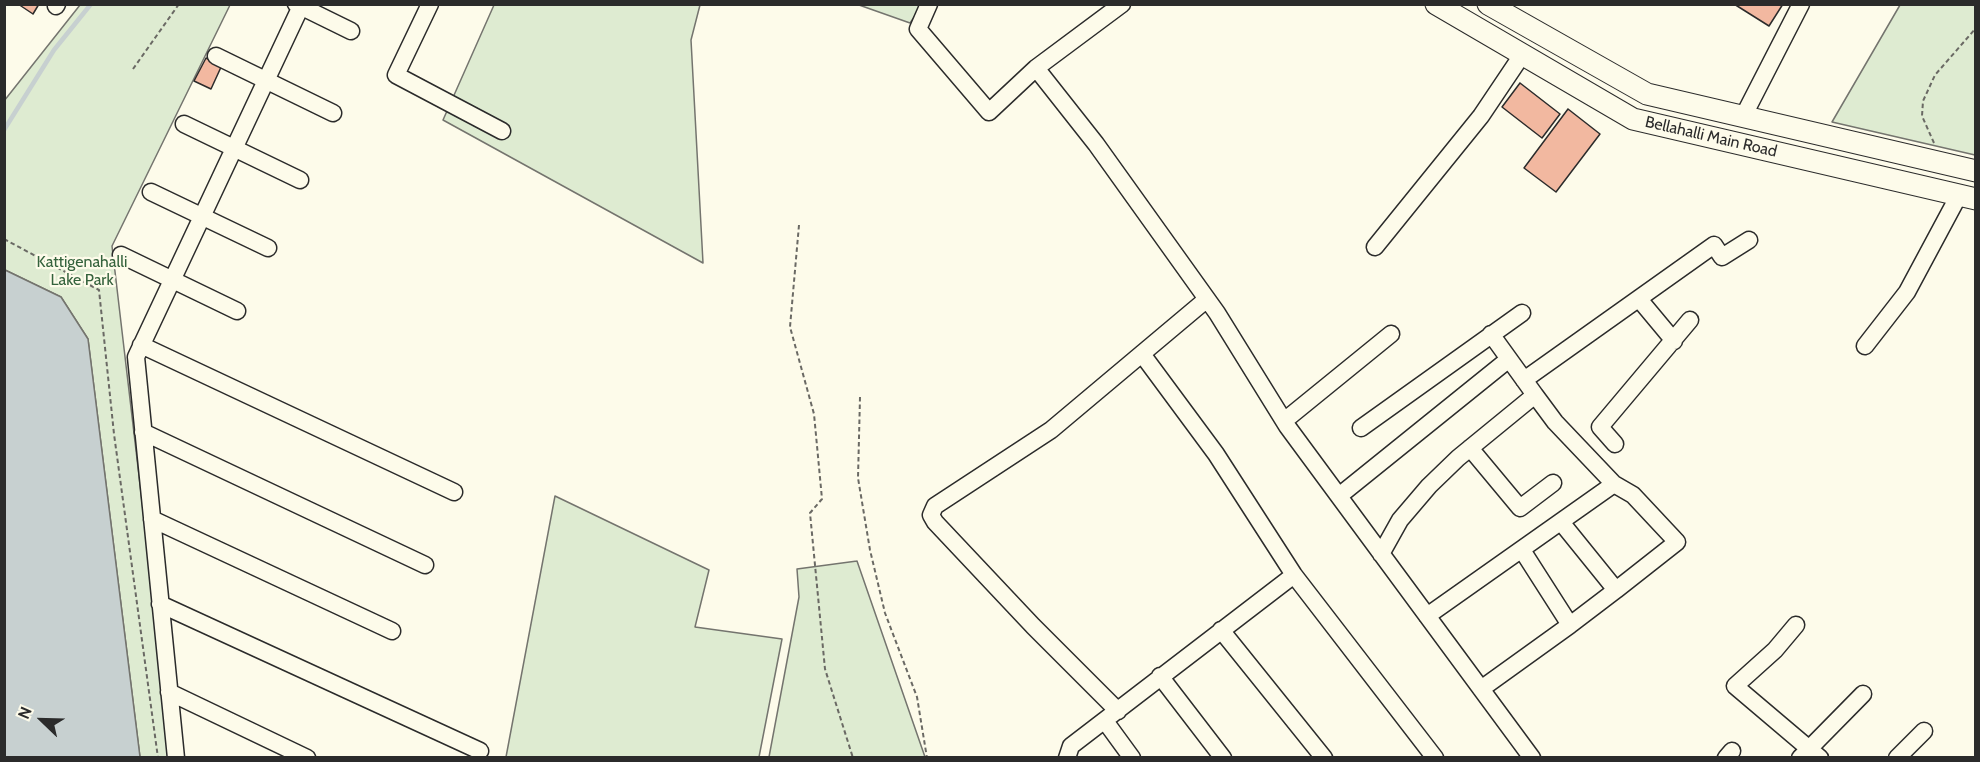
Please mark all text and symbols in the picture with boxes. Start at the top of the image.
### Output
street label: Bellahalli Main Road [1643,112,1779,162]
park label: Kattigenahalli Lake Park [37,252,127,290]
north arrow [12,690,72,750]
text: N [14,704,36,722]

